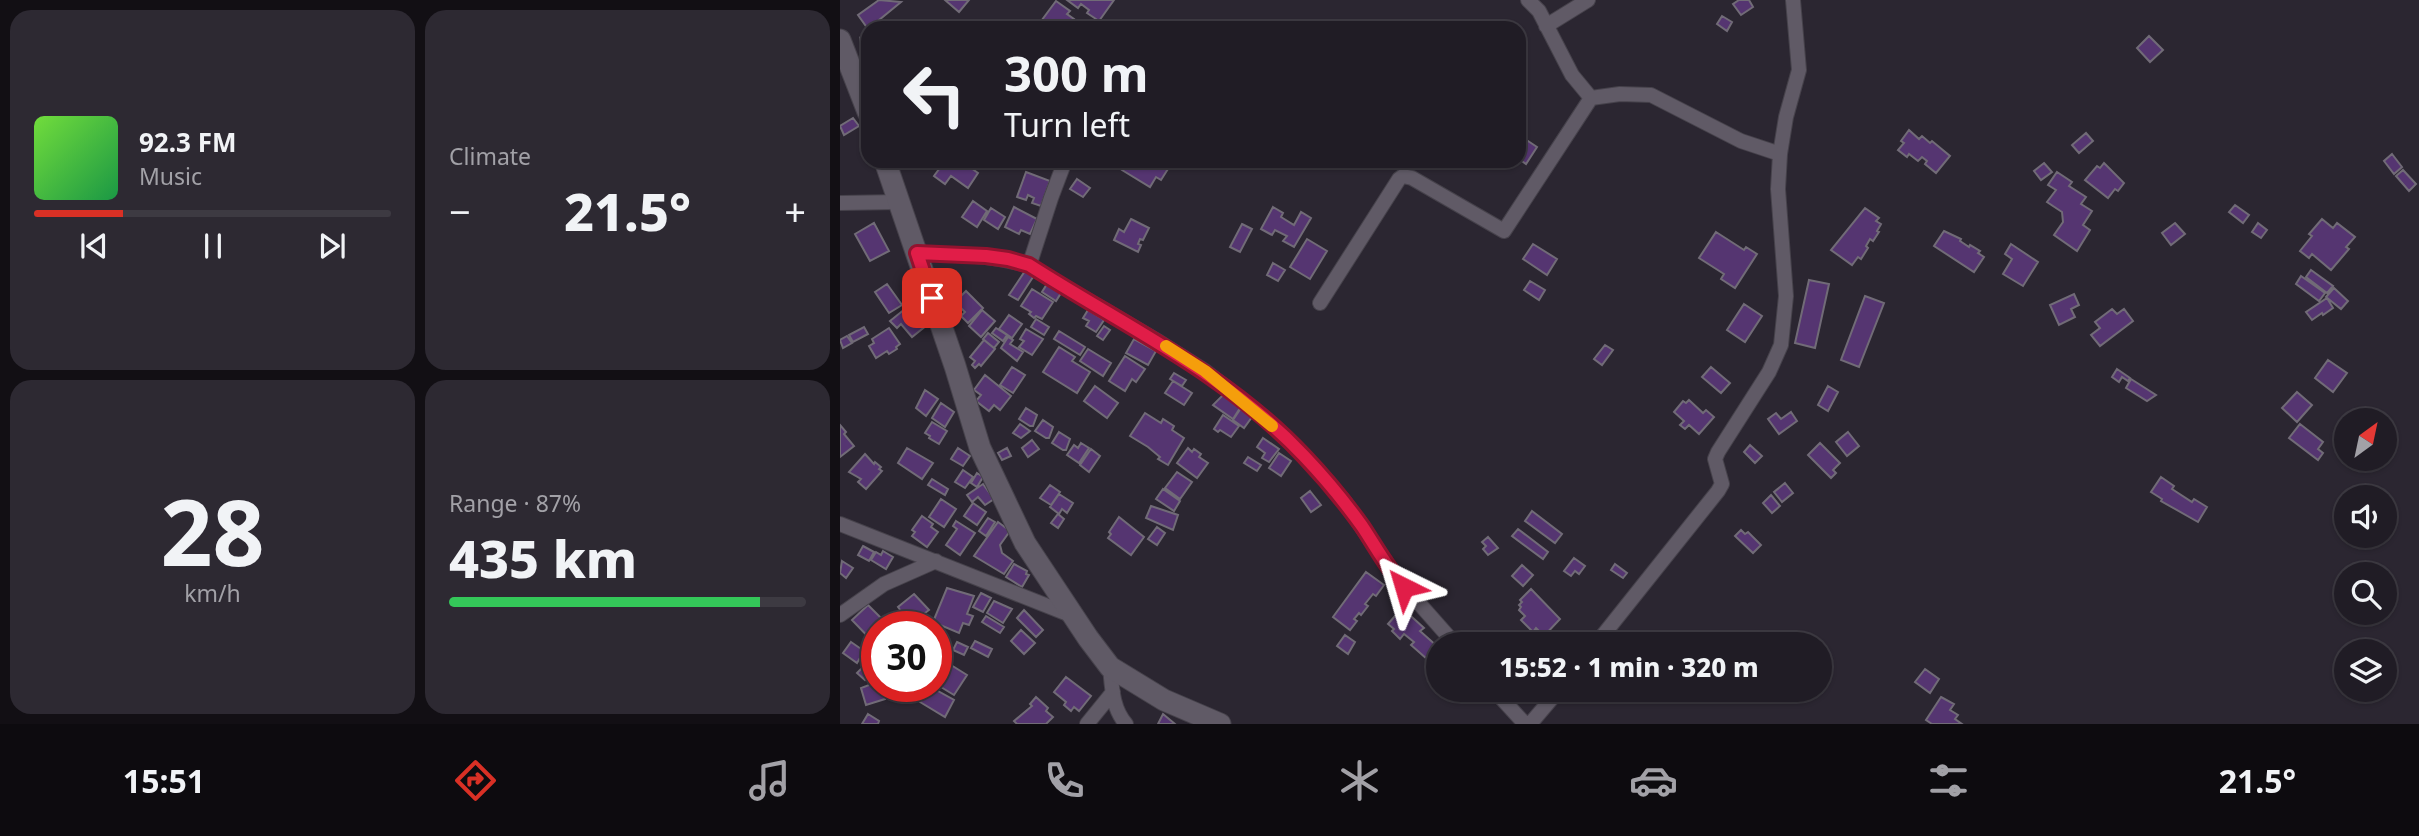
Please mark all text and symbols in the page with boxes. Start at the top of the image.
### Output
text: 300 m [1004,40,1149,106]
icon: left [889,49,980,140]
text: Turn left [1004,103,1130,146]
text: 92.3 FM [139,124,236,160]
text: Climate [449,140,531,172]
text: Music [139,160,202,192]
text: 21.5° [564,175,691,246]
text: − [449,185,471,237]
text: + [784,185,806,237]
icon: previous [75,227,113,265]
icon: pause [194,227,232,265]
icon: next [313,227,351,265]
pin [902,268,962,328]
icon: arrive [913,279,951,317]
north arrow [2334,408,2398,471]
map controls [2334,408,2397,702]
text: 28 [160,469,265,593]
button: sound [2334,485,2397,548]
text: Range · 87% [449,487,581,519]
text: 435 km [449,522,637,593]
position arrow [1367,550,1441,624]
button: search [2334,562,2397,625]
text: km/h [184,577,241,609]
speed limit sign: 30 [861,611,952,702]
button: layers [2334,639,2397,702]
text: 15:52 · 1 min · 320 m [1499,649,1759,685]
icon: directions [451,756,500,805]
icon: music [745,756,794,805]
icon: phone [1040,756,1089,805]
icon: climate [1335,756,1384,805]
icon: car [1629,756,1678,805]
icon: filters [1924,756,1973,805]
text: 15:51 [123,759,205,802]
text: 21.5° [2219,759,2296,802]

